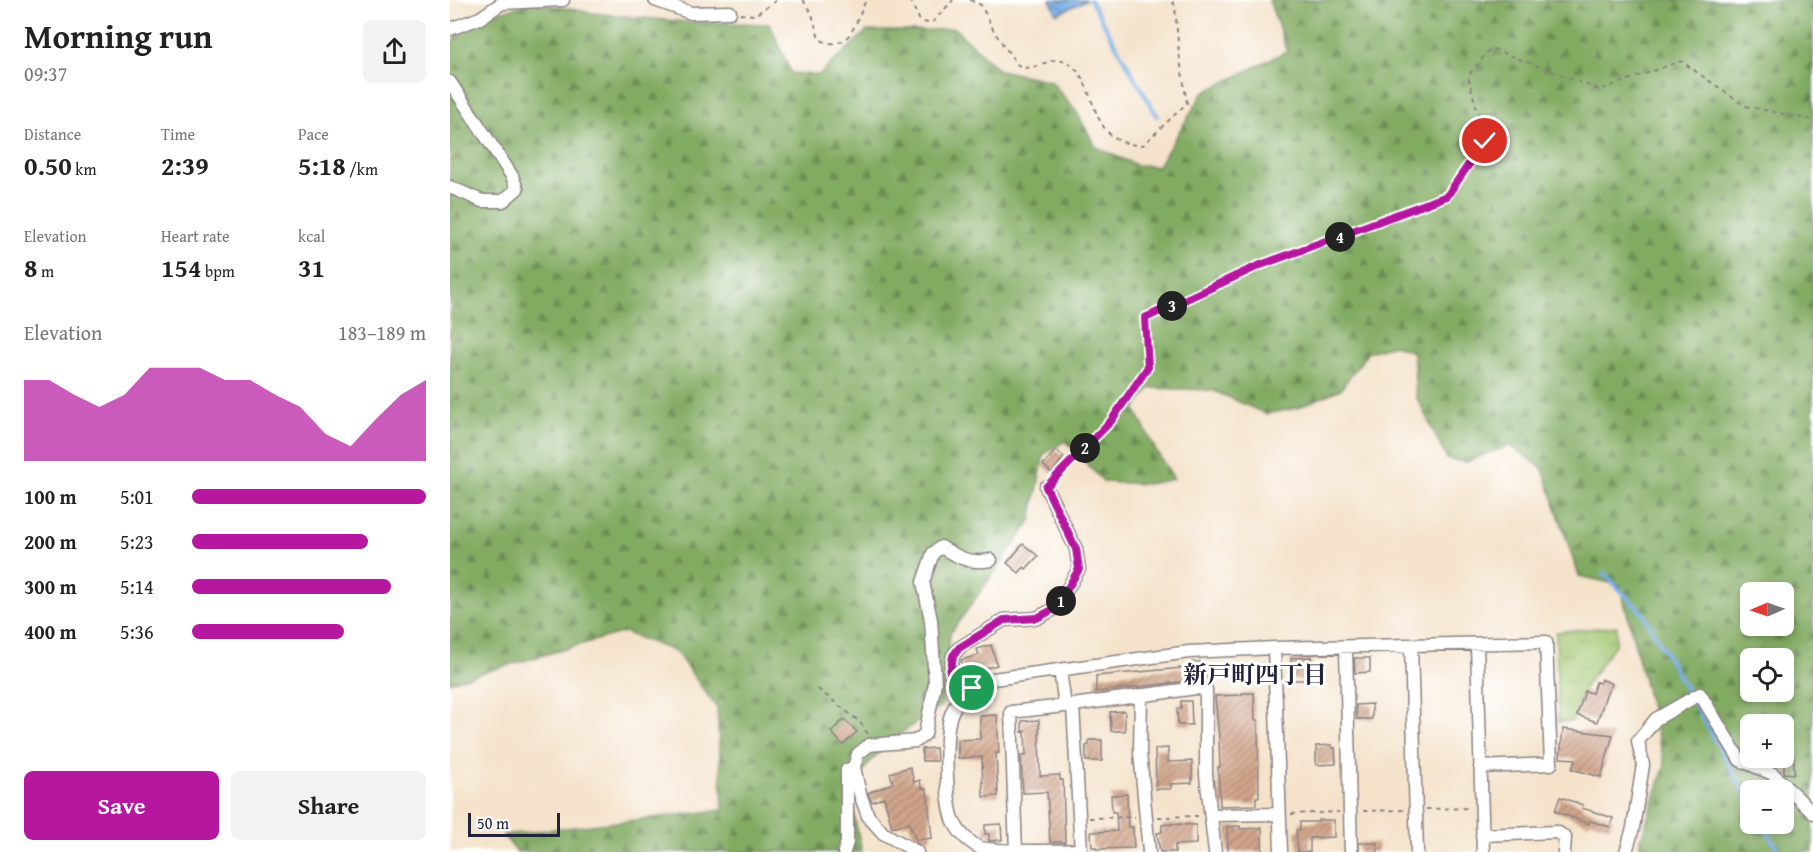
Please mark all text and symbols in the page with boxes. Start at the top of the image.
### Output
text: Morning run [24,12,213,60]
button: share [363,20,426,83]
text: 09:37 [24,59,67,88]
pin [1459,115,1510,166]
text: Distance [24,122,81,146]
text: Time [161,122,195,146]
text: Pace [298,122,329,146]
icon: check [1468,124,1501,157]
text: 0.50 [24,146,72,185]
text: 2:39 [161,146,209,185]
text: 5:18 [298,146,346,185]
text: km [72,157,96,181]
text: /km [346,157,378,181]
pin: 4 [1325,222,1355,252]
text: Elevation [24,224,87,248]
text: Heart rate [161,224,230,248]
text: kcal [298,224,325,248]
text: 4 [1336,225,1344,249]
text: 8 [24,248,37,287]
text: 154 [161,248,201,287]
text: 31 [298,248,325,287]
text: m [37,259,54,283]
text: bpm [201,259,235,283]
pin: 3 [1157,291,1187,321]
text: 3 [1168,294,1176,318]
text: Elevation [24,318,102,347]
text: 183–189 m [338,318,426,347]
pin: 2 [1070,433,1100,463]
text: 2 [1081,436,1089,460]
text: 100 m [24,482,77,511]
text: 5:01 [120,482,154,511]
text: 200 m [24,527,77,556]
text: 5:23 [120,527,154,556]
text: 300 m [24,572,77,601]
text: 5:14 [120,572,154,601]
north arrow [1740,582,1794,636]
map controls [1740,582,1794,834]
pin: 1 [1046,586,1076,616]
text: 1 [1057,589,1065,613]
text: 400 m [24,617,77,646]
text: 5:36 [120,617,154,646]
button: locate [1740,648,1794,702]
district label: 新戸町四丁目 [1183,657,1327,692]
pin [946,662,997,713]
icon: arrive [955,671,988,704]
button: + [1740,714,1794,768]
button: Save [24,771,219,840]
button: Share [231,771,426,840]
button: − [1740,780,1794,834]
scale bar [468,810,560,838]
text: 50 m [477,811,509,835]

